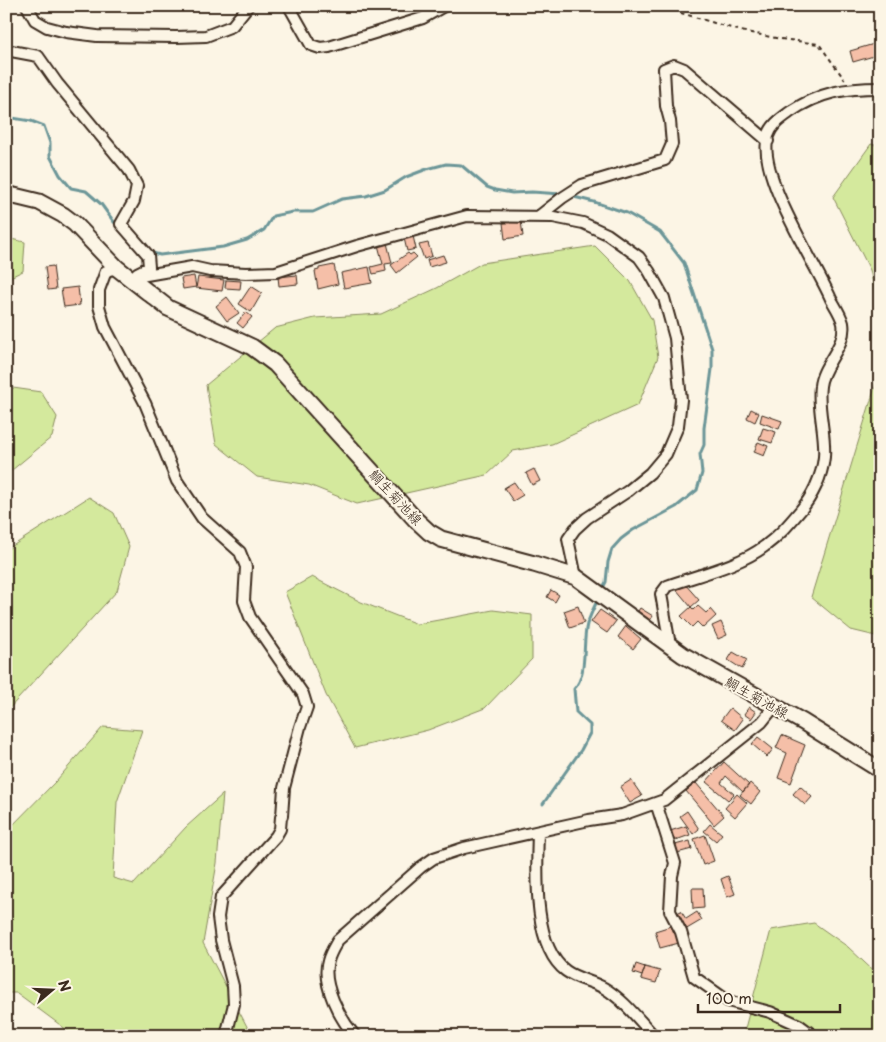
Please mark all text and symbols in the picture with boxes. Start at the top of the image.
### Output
street label: 鯛生菊池線 [364,464,428,530]
street label: 鯛生菊池線 [721,671,793,723]
north arrow [28,964,78,1014]
text: N [53,977,76,994]
scale bar [698,982,841,1014]
text: 100 m [706,986,752,1009]

